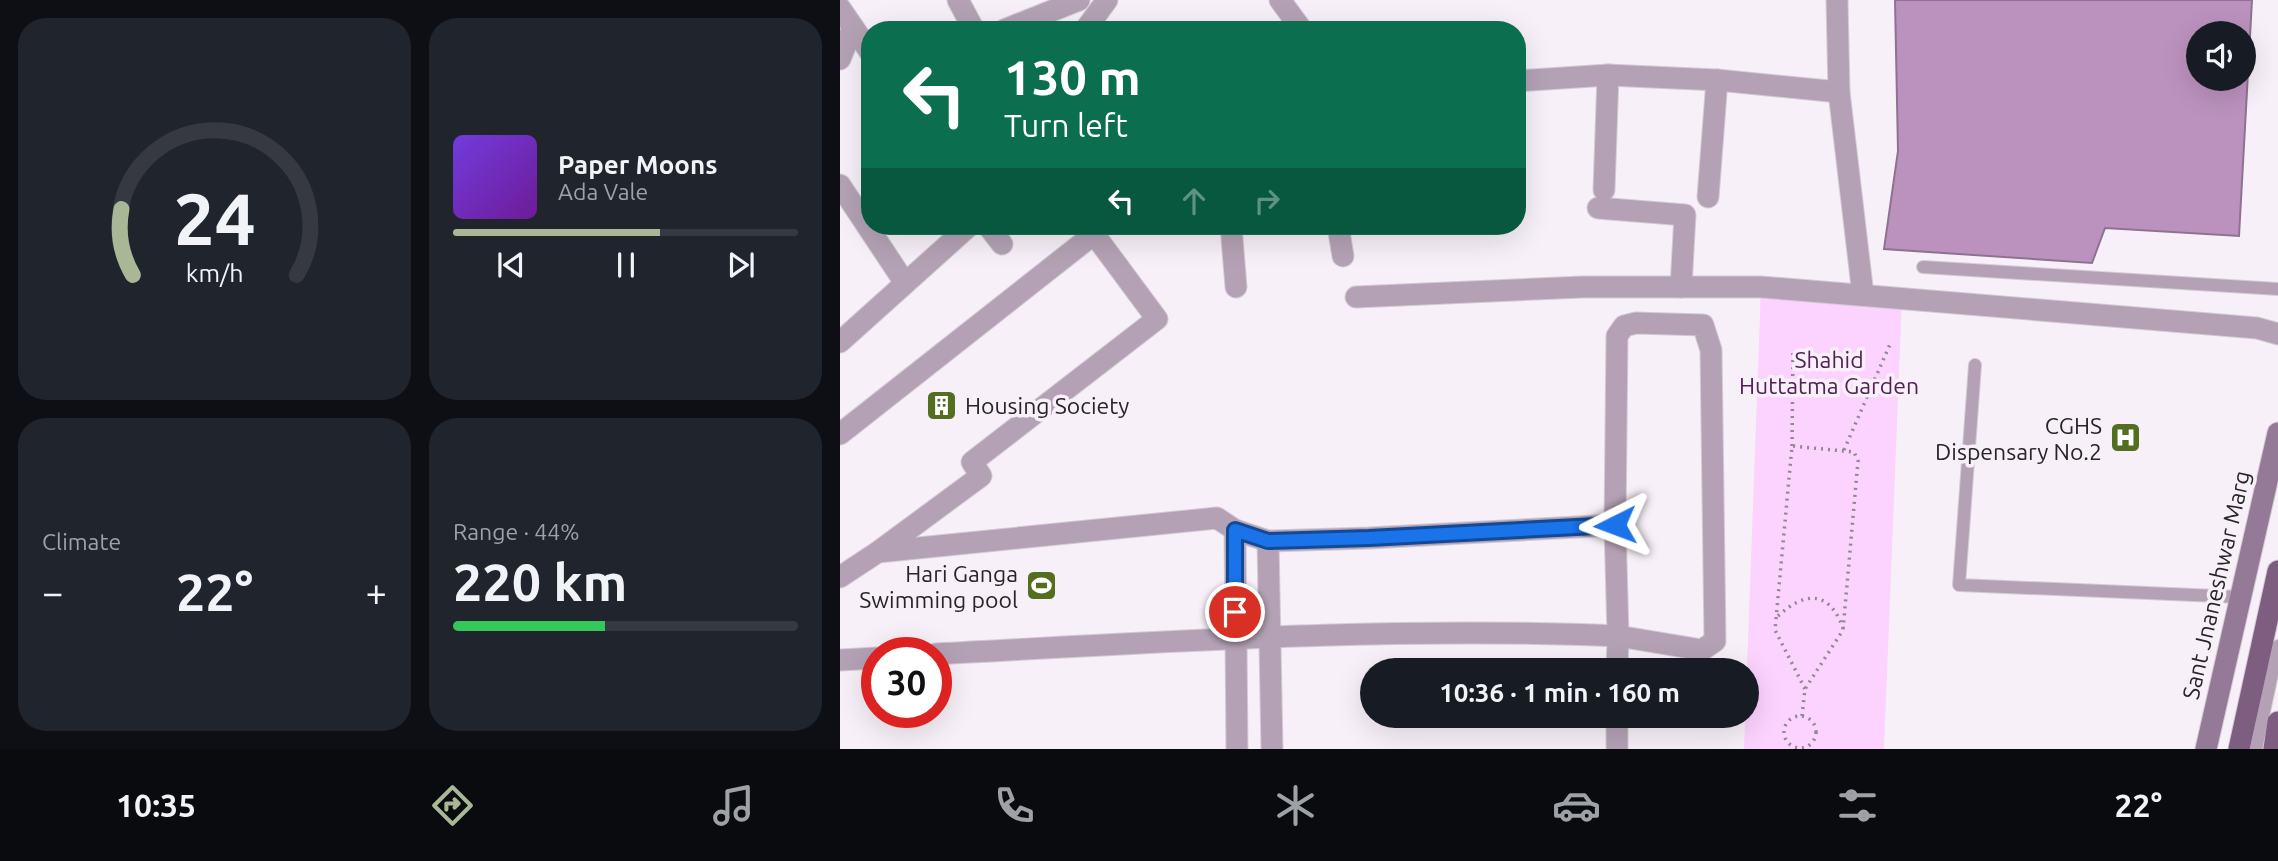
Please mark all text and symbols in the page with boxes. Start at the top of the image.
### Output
map controls [2186,21,2256,91]
button: sound [2186,21,2256,91]
icon: left [889,49,980,140]
text: 130 m [1004,49,1141,104]
text: Turn left [1004,107,1128,143]
text: Paper Moons [558,150,717,179]
text: 24 [173,178,256,260]
text: Ada Vale [558,179,648,204]
icon: left [1102,182,1140,220]
icon: ahead [1175,182,1213,220]
icon: right [1248,182,1286,220]
icon: previous [492,246,530,284]
icon: pause [607,246,645,284]
icon: next [722,246,760,284]
text: km/h [186,259,243,287]
park label: Shahid Huttatma Garden [1739,347,1919,398]
building icon: Housing Society [925,388,959,422]
place label: Housing Society [965,393,1129,418]
place label: CGHS Dispensary No.2 [1935,413,2102,464]
hospital icon: CGHS Dispensary No.2 [2108,421,2142,455]
street label: Sant Jnaneshwar Marg [2178,468,2254,702]
position arrow [1578,488,1652,562]
text: Range · 44% [453,519,580,544]
text: Climate [42,529,121,554]
text: 220 km [453,553,627,611]
place label: Hari Ganga Swimming pool [859,561,1018,612]
text: 22° [176,563,253,621]
sports icon: Hari Ganga Swimming pool [1024,569,1058,603]
text: − [42,571,63,613]
text: + [366,571,387,613]
pin [1205,582,1265,642]
icon: arrive [1216,593,1254,631]
speed limit sign: 30 [861,637,952,728]
text: 10:36 · 1 min · 160 m [1439,678,1680,707]
icon: directions [428,781,477,830]
icon: music [709,781,758,830]
icon: phone [990,781,1039,830]
icon: climate [1271,781,1320,830]
icon: car [1552,781,1601,830]
icon: filters [1833,781,1882,830]
text: 10:35 [116,787,196,823]
text: 22° [2115,787,2162,823]

